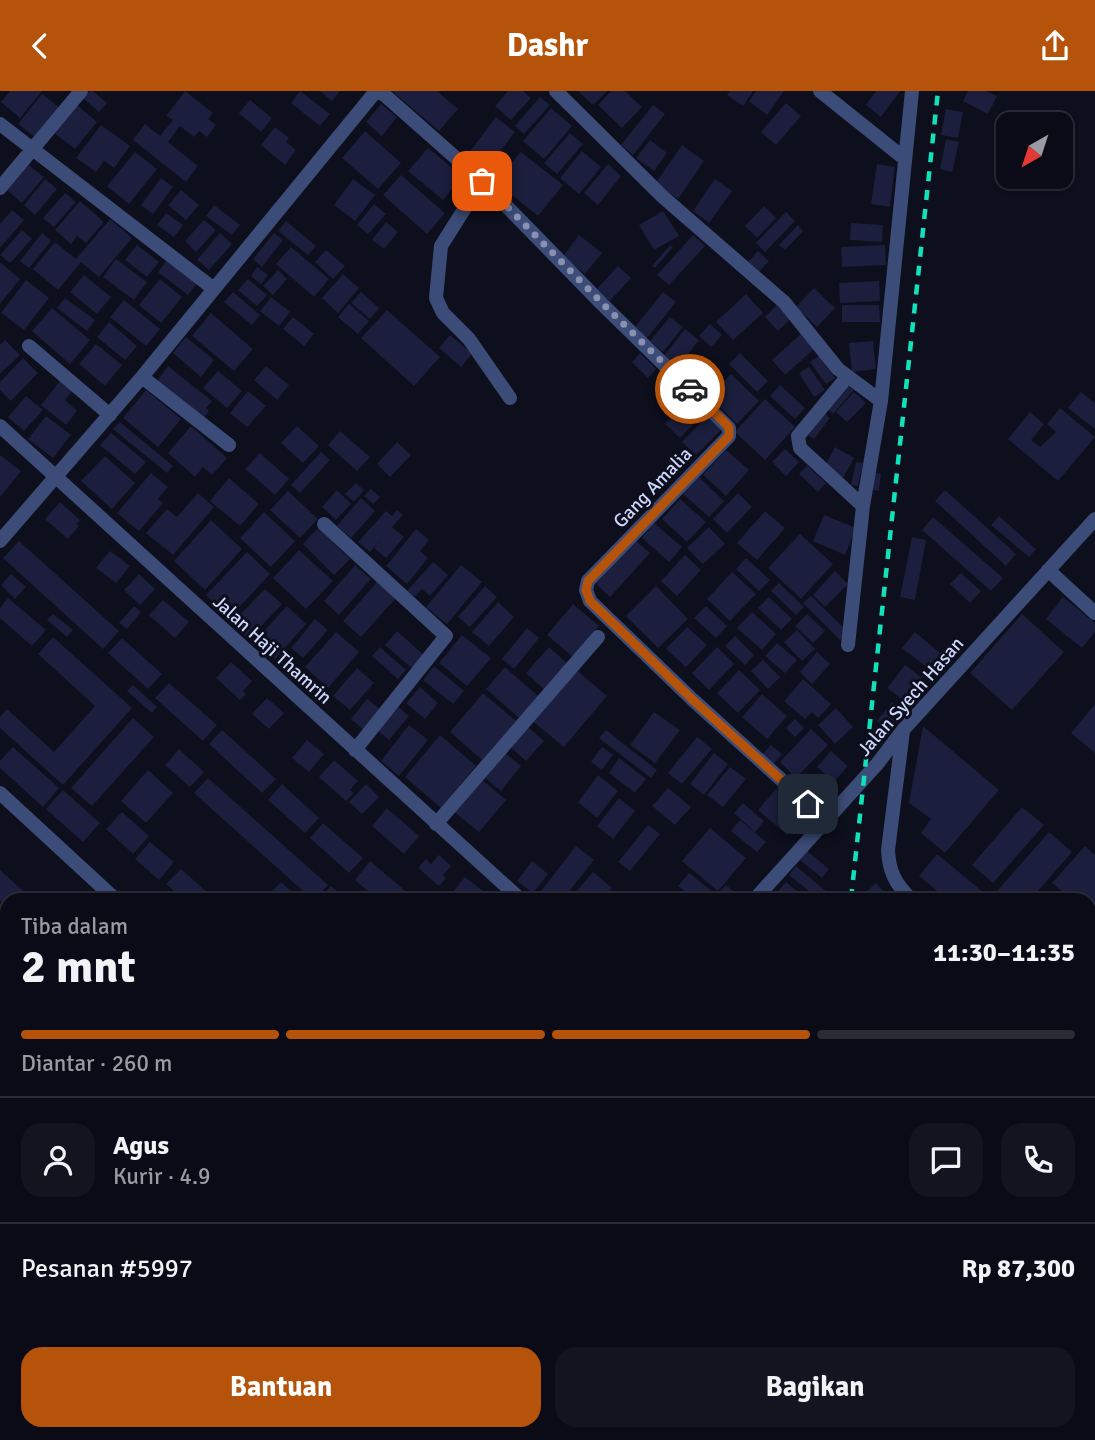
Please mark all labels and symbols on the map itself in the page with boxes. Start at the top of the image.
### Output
north arrow [996,112,1073,189]
pin [452,151,512,211]
courier [655,354,725,424]
street label: Gang Amalia [608,442,697,533]
street label: Jalan Haji Thamrin [208,590,337,709]
street label: Jalan Syech Hasan [852,632,969,761]
pin [778,774,838,834]

